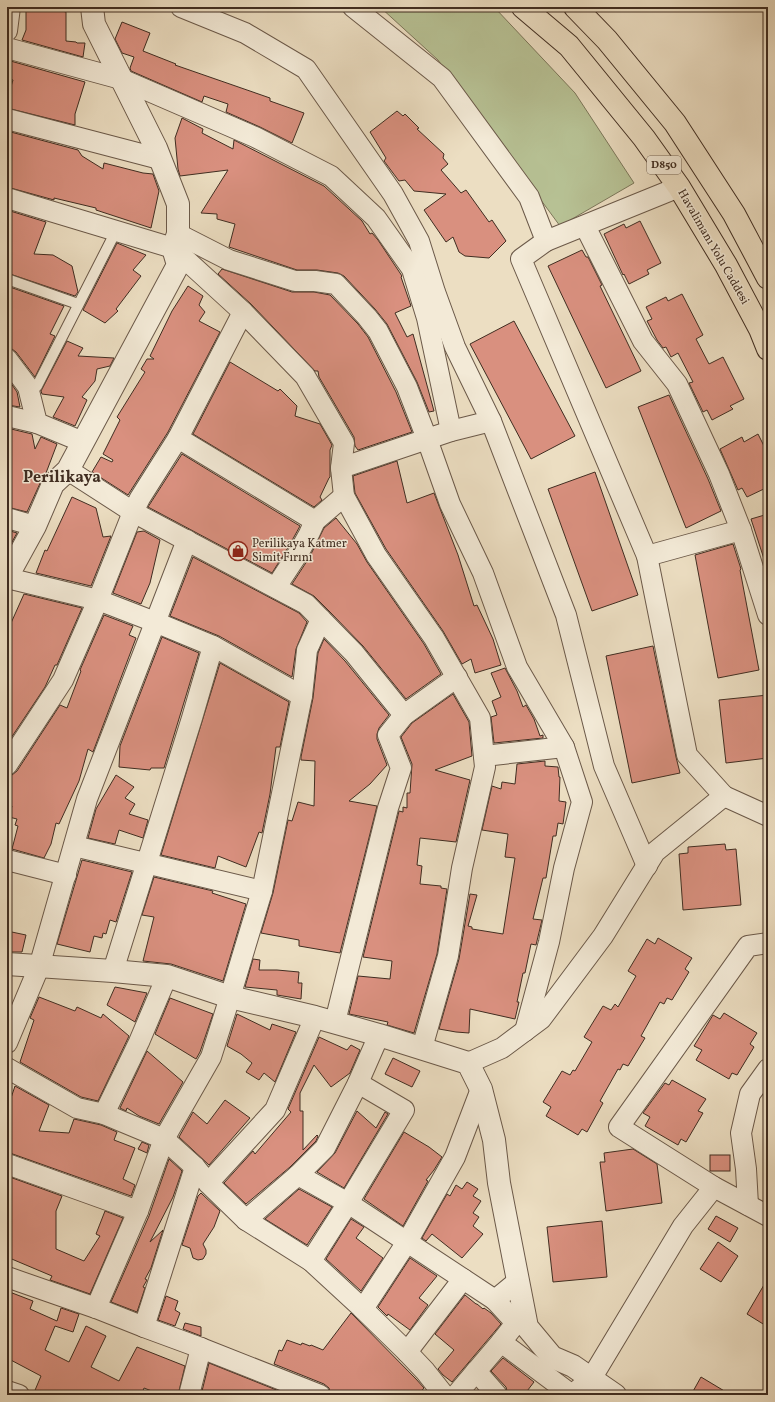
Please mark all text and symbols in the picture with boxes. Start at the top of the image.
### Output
road number: D850 [647,156,681,174]
street label: Havalimanı Yolu Caddesi [673,186,753,308]
district label: Perilikaya [23,467,101,489]
place label: Perilikaya Katmer Simit Fırını [252,536,347,566]
shop icon: Perilikaya Katmer Simit Fırını [227,540,249,562]

